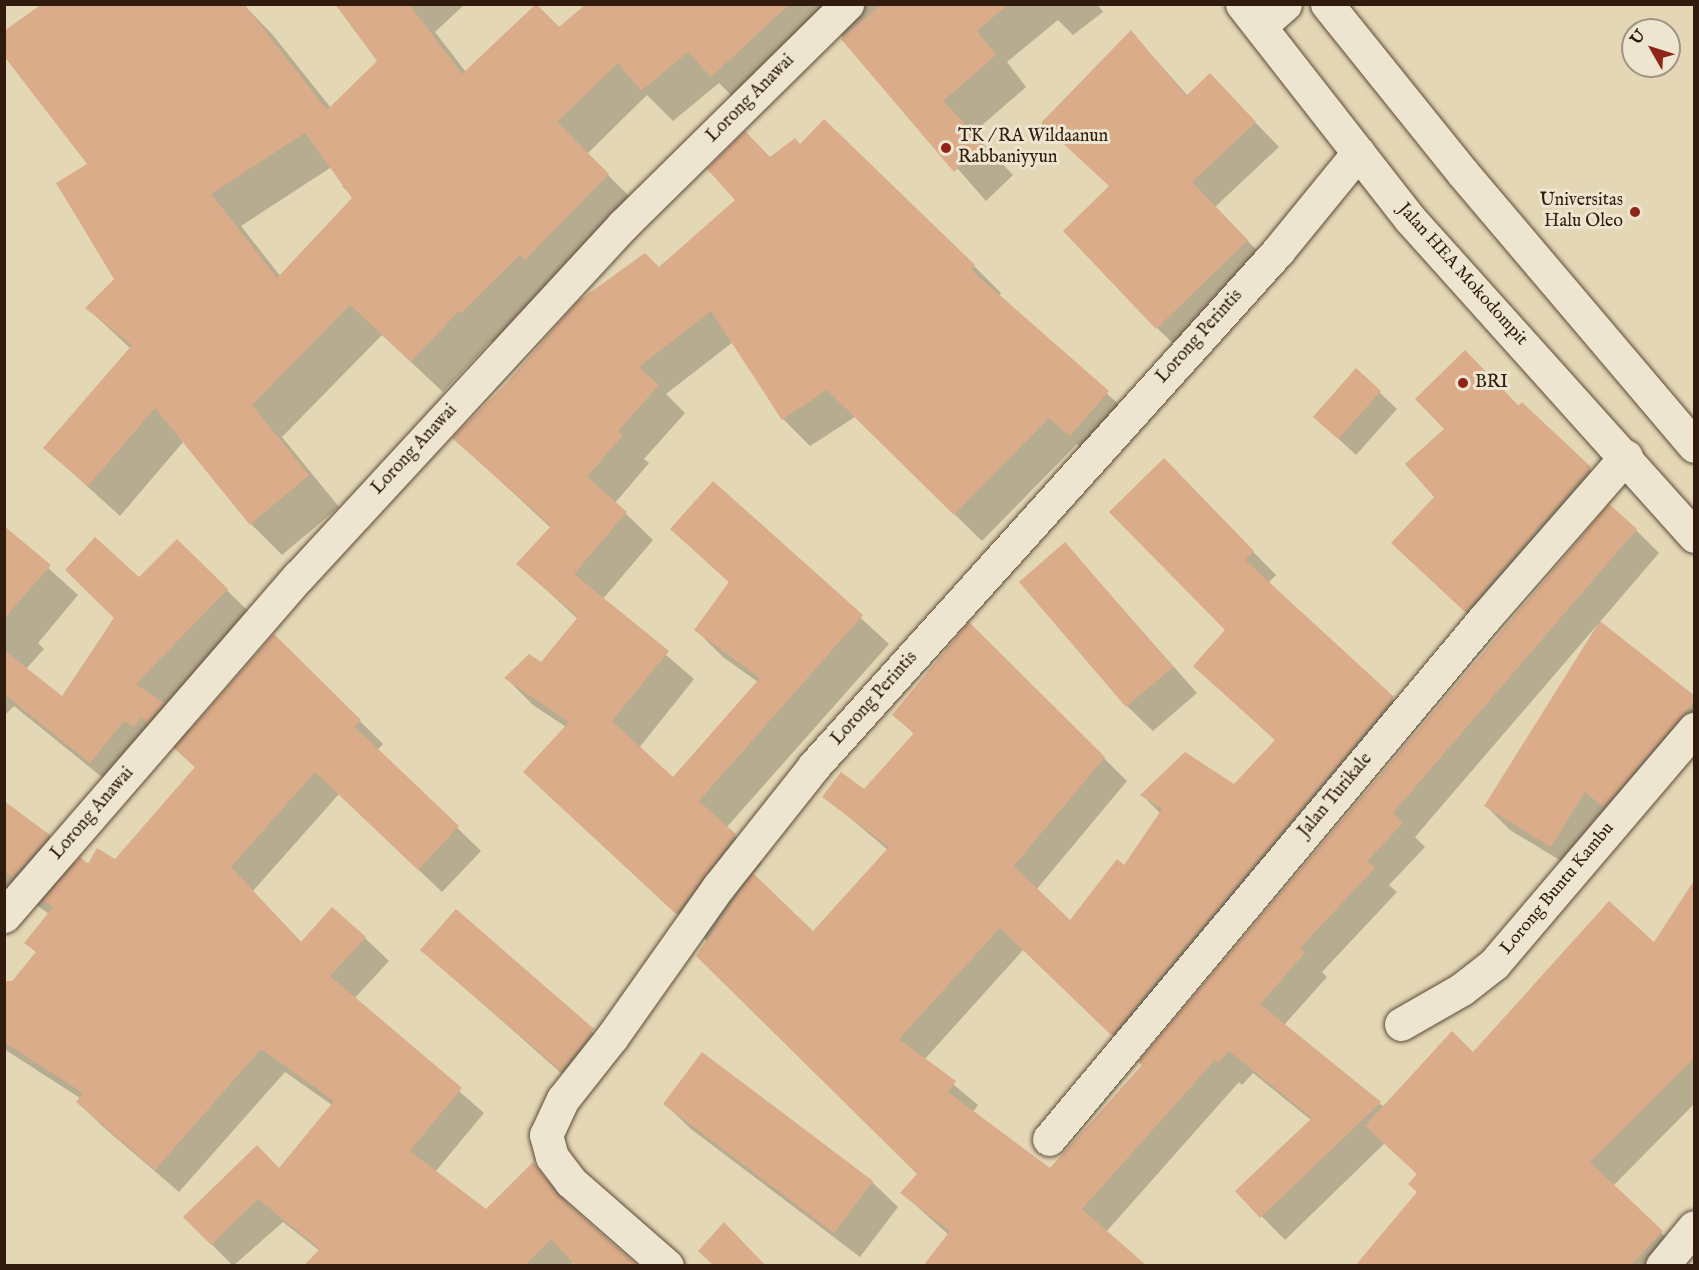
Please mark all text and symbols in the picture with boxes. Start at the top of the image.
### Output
north arrow [1621,18,1681,78]
text: U [1627,26,1651,49]
street label: Lorong Anawai [702,50,800,148]
place label: TK / RA Wildaanun Rabbaniyyun [958,127,1108,170]
marker: TK / RA Wildaanun Rabbaniyyun [939,141,953,155]
place label: Universitas Halu Oleo [1540,191,1623,234]
street label: Jalan HEA Mokodompit [1392,199,1532,351]
marker: Universitas Halu Oleo [1628,205,1642,219]
street label: Lorong Perintis [1152,286,1248,388]
place label: BRI [1475,372,1508,394]
marker: BRI [1456,376,1470,390]
street label: Lorong Anawai [368,400,462,500]
street label: Lorong Perintis [827,648,923,750]
street label: Jalan Turikale [1294,749,1378,843]
street label: Lorong Anawai [47,763,139,865]
street label: Lorong Buntu Kambu [1496,819,1620,959]

